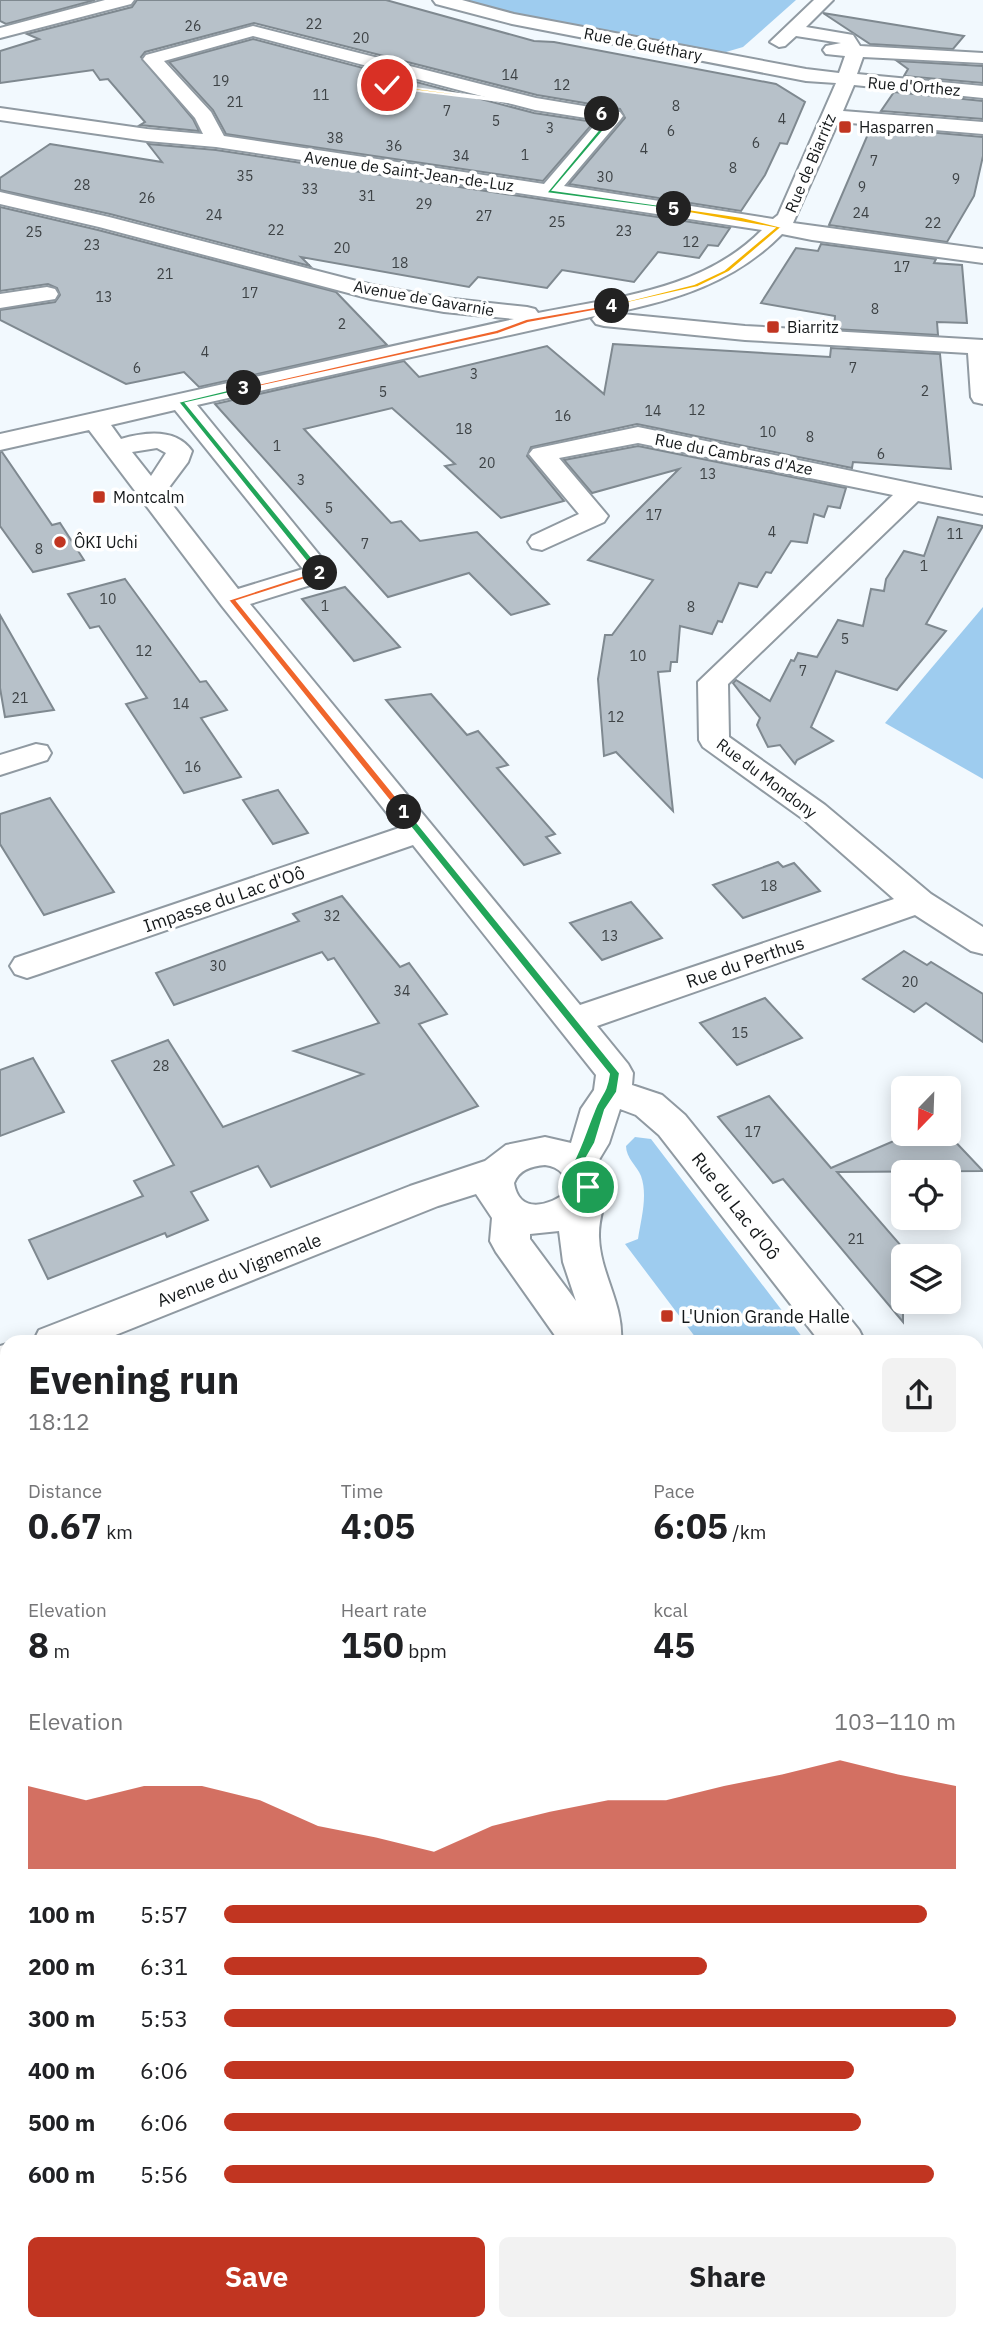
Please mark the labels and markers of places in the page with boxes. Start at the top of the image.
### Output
pin [357,55,417,115]
pin: 6 [584,96,620,132]
place label: Hasparren [859,117,934,137]
marker: Hasparren [837,119,853,135]
pin: 5 [656,192,692,227]
pin: 4 [594,288,630,324]
place label: Biarritz [787,317,839,337]
marker: Biarritz [765,319,781,335]
pin: 3 [226,370,262,406]
place label: Montcalm [113,487,185,507]
marker: Montcalm [91,489,107,505]
place label: ÔKI Uchi [74,532,138,552]
marker: ÔKI Uchi [52,534,68,550]
pin: 2 [302,556,338,590]
pin: 1 [386,794,422,830]
pin [558,1157,618,1217]
place label: L'Union Grande Halle [681,1305,850,1328]
marker: L'Union Grande Halle [659,1308,675,1324]

